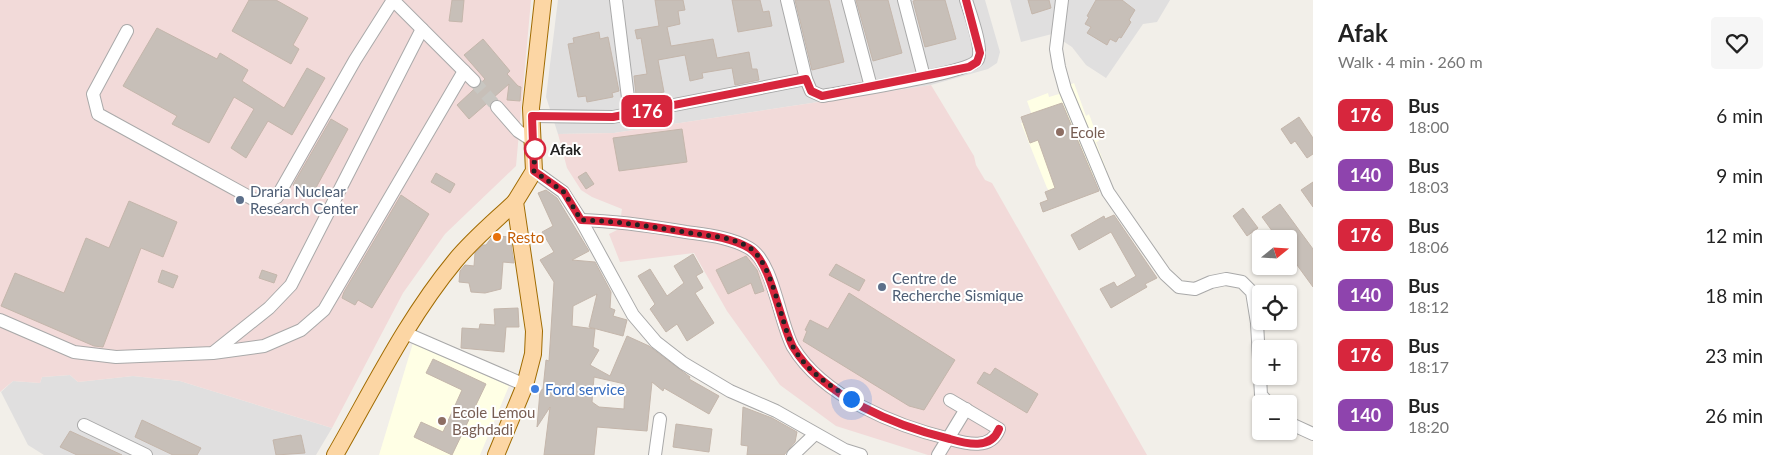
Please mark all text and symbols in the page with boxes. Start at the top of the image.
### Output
button: heart [1711,17,1763,69]
text: Afak [1338,18,1388,47]
text: Walk · 4 min · 260 m [1338,52,1483,71]
text: Bus [1408,94,1439,117]
line badge: 176 [618,95,676,127]
text: 176 [631,100,663,122]
text: 176 [1350,104,1381,126]
text: 6 min [1716,104,1763,127]
text: 18:00 [1408,117,1449,136]
place label: Ecole [1070,123,1105,141]
marker: Ecole [1054,126,1066,138]
marker: Afak [524,138,546,160]
place label: Afak [549,140,582,158]
text: Bus [1408,154,1439,177]
text: 140 [1350,164,1381,186]
text: 9 min [1716,164,1763,187]
text: 18:03 [1408,177,1449,196]
place label: Draria Nuclear Research Center [250,182,359,217]
marker: Draria Nuclear Research Center [234,194,246,206]
text: Bus [1408,214,1439,237]
text: 176 [1350,224,1381,246]
text: 12 min [1705,224,1763,247]
place label: Resto [507,228,544,246]
north arrow [1252,230,1298,275]
map controls [1252,230,1297,440]
marker: Resto [491,231,503,243]
text: 18:06 [1408,237,1449,256]
place label: Centre de Recherche Sismique [892,269,1024,304]
text: Bus [1408,274,1439,297]
marker: Centre de Recherche Sismique [876,281,888,293]
text: 140 [1350,284,1381,306]
text: 18 min [1705,284,1763,307]
button: locate [1252,285,1297,330]
text: 18:12 [1408,297,1449,316]
text: Bus [1408,334,1439,357]
button: + [1252,340,1297,385]
text: 176 [1350,344,1381,366]
text: 23 min [1705,344,1763,367]
text: 18:17 [1408,357,1449,376]
place label: Ford service [545,380,625,398]
marker: Ford service [529,383,541,395]
your location [839,387,864,412]
text: Bus [1408,394,1439,417]
button: − [1252,395,1297,440]
place label: Ecole Lemou Baghdadi [452,403,535,438]
text: 140 [1350,404,1381,426]
text: 26 min [1705,404,1763,427]
marker: Ecole Lemou Baghdadi [436,415,448,427]
text: 18:20 [1408,417,1449,436]

